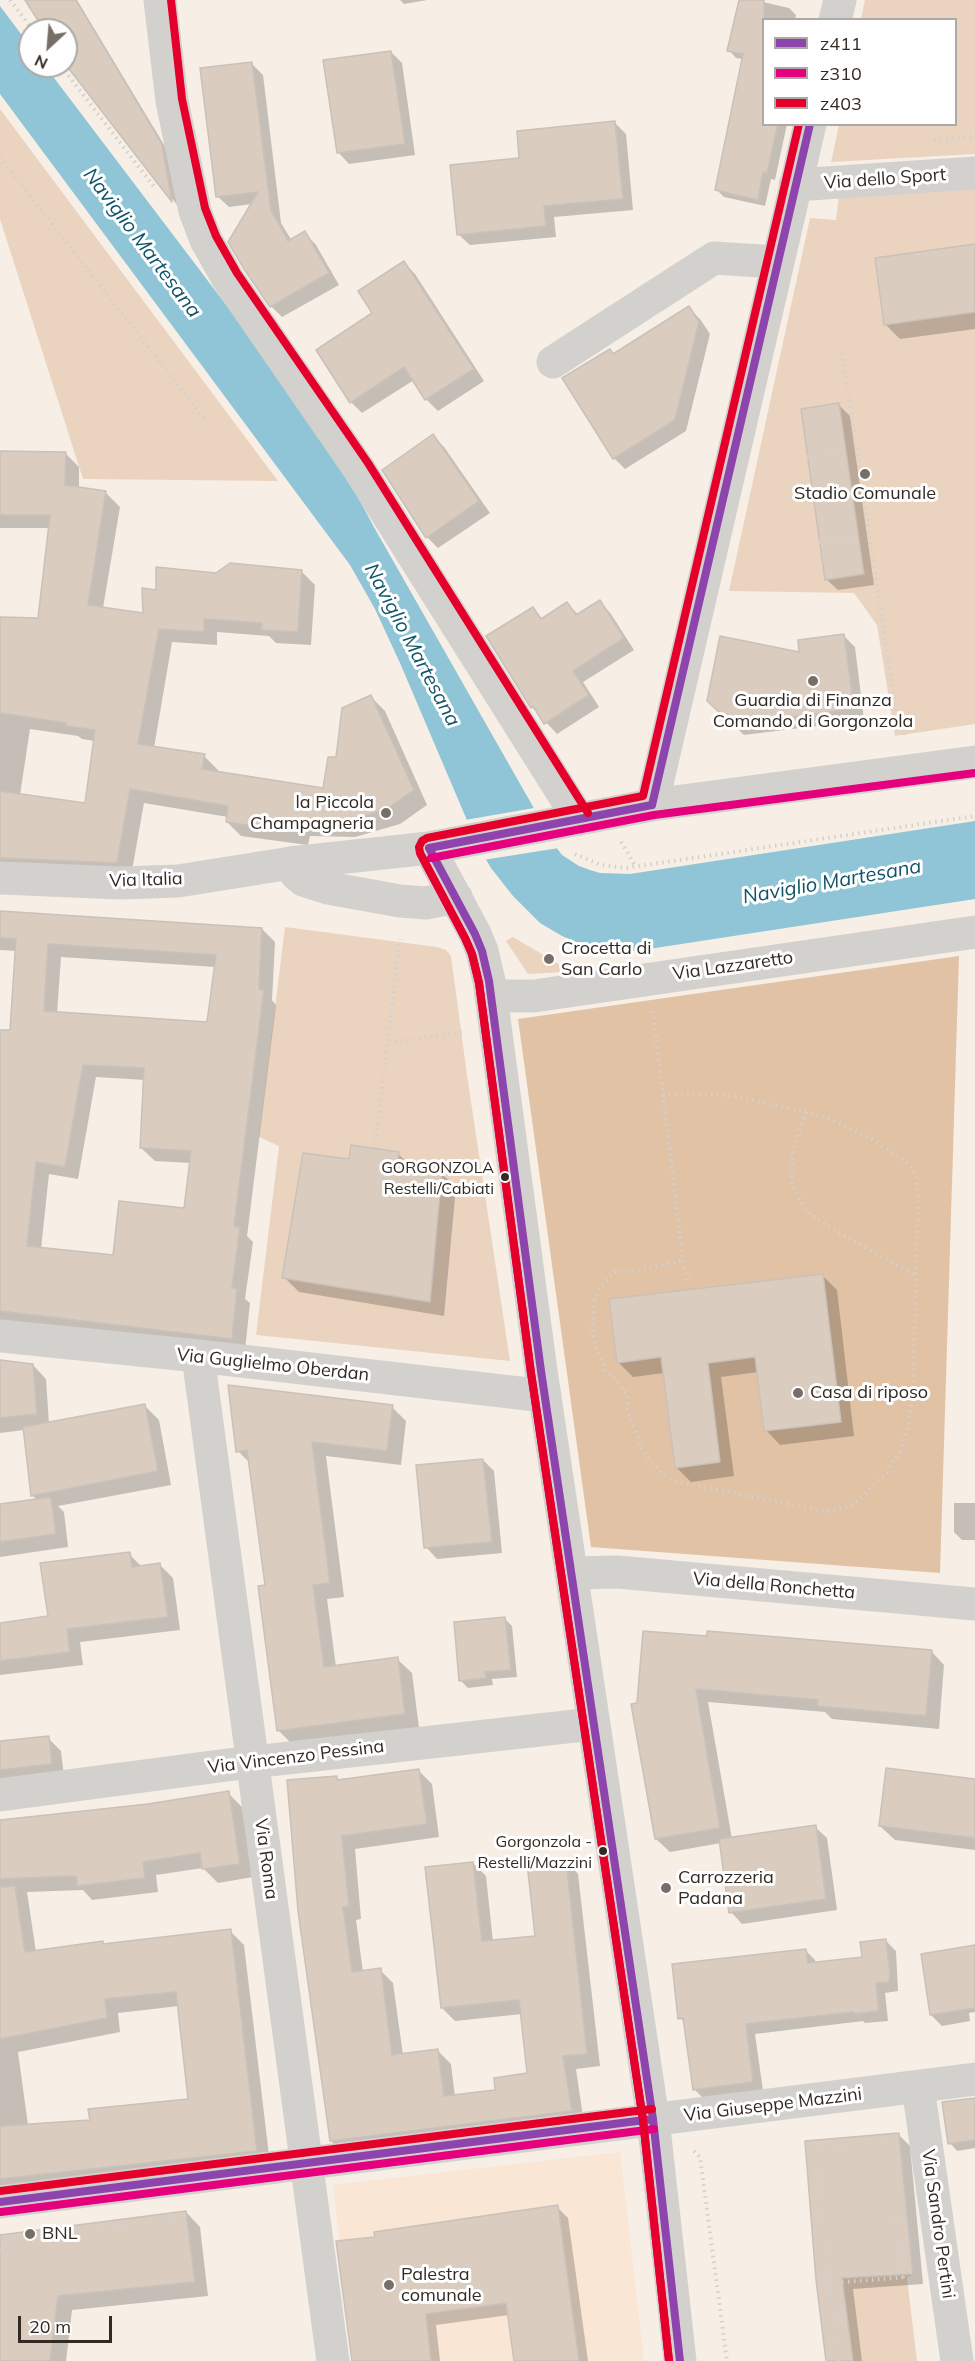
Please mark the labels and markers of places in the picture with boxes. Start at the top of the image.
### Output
marker: Stadio Comunale [858,467,872,481]
place label: Stadio Comunale [794,483,936,505]
marker: Guardia di Finanza Comando di Gorgonzola [806,674,820,688]
place label: Guardia di Finanza Comando di Gorgonzola [713,690,913,732]
place label: la Piccola Champagneria [250,792,374,834]
marker: la Piccola Champagneria [379,806,393,820]
place label: Crocetta di San Carlo [561,938,651,980]
marker: Crocetta di San Carlo [542,952,556,966]
place label: GORGONZOLA Restelli/Cabiati [381,1158,494,1196]
marker: GORGONZOLA Restelli/Cabiati [499,1171,511,1183]
place label: Casa di riposo [810,1382,928,1404]
marker: Casa di riposo [791,1386,805,1400]
place label: Gorgonzola - Restelli/Mazzini [477,1832,592,1870]
marker: Gorgonzola - Restelli/Mazzini [597,1845,609,1857]
place label: Carrozzeria Padana [678,1867,774,1910]
marker: Carrozzeria Padana [659,1881,673,1895]
place label: BNL [42,2223,77,2245]
marker: BNL [23,2227,37,2241]
place label: Palestra comunale [401,2264,482,2306]
marker: Palestra comunale [382,2278,396,2292]

